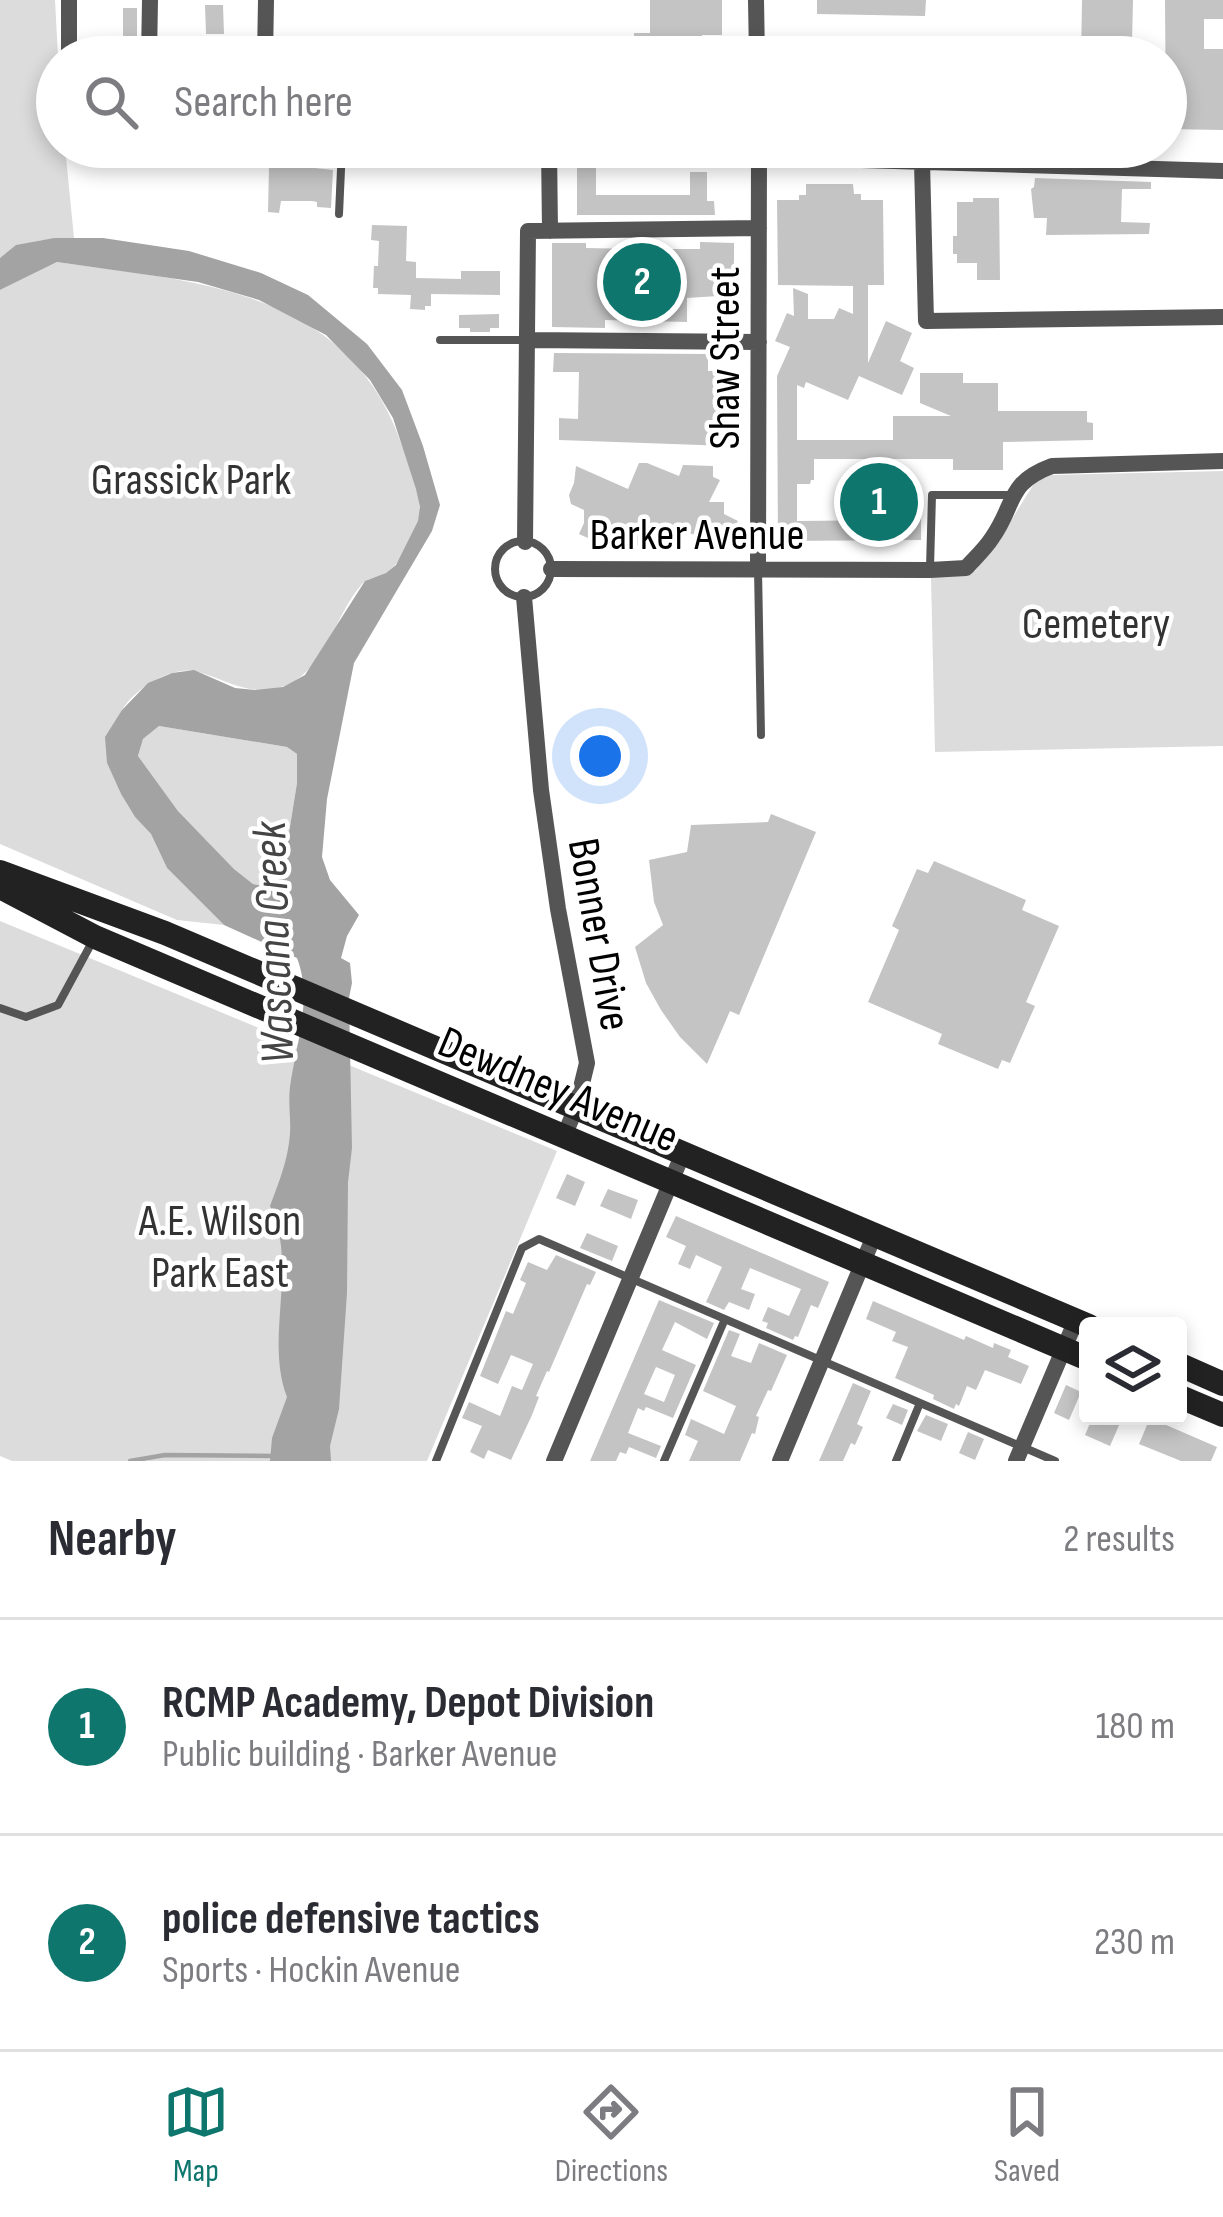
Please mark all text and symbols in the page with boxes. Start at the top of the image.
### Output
search box [36,36,1187,168]
icon: search [78,69,144,135]
text: Search here [174,75,353,130]
pin: 2 [603,237,681,327]
street label: Shaw Street [698,267,753,449]
park label: Grassick Park [91,453,291,508]
pin: 1 [840,457,918,547]
street label: Barker Avenue [589,508,805,563]
park label: Cemetery [1022,597,1170,652]
your location [570,726,630,786]
water label: Wascana Creek [242,819,307,1065]
street label: Bonner Drive [555,834,642,1035]
street label: Dewdney Avenue [430,1015,686,1166]
park label: A.E. Wilson Park East [138,1194,301,1301]
map controls [1079,1317,1187,1425]
button: layers [1079,1317,1187,1425]
text: Nearby [48,1509,177,1570]
text: 2 results [1063,1516,1175,1563]
text: RCMP Academy, Depot Division [162,1676,654,1731]
text: 1 [79,1703,95,1750]
text: 180 m [1096,1703,1175,1750]
text: Public building · Barker Avenue [162,1731,557,1778]
text: police defensive tactics [162,1892,540,1947]
text: 2 [78,1919,96,1966]
text: 230 m [1094,1919,1175,1966]
text: Sports · Hockin Avenue [162,1947,460,1994]
tab: Map [163,2079,229,2191]
tab: Directions [555,2079,668,2191]
tab: Saved [994,2079,1060,2191]

